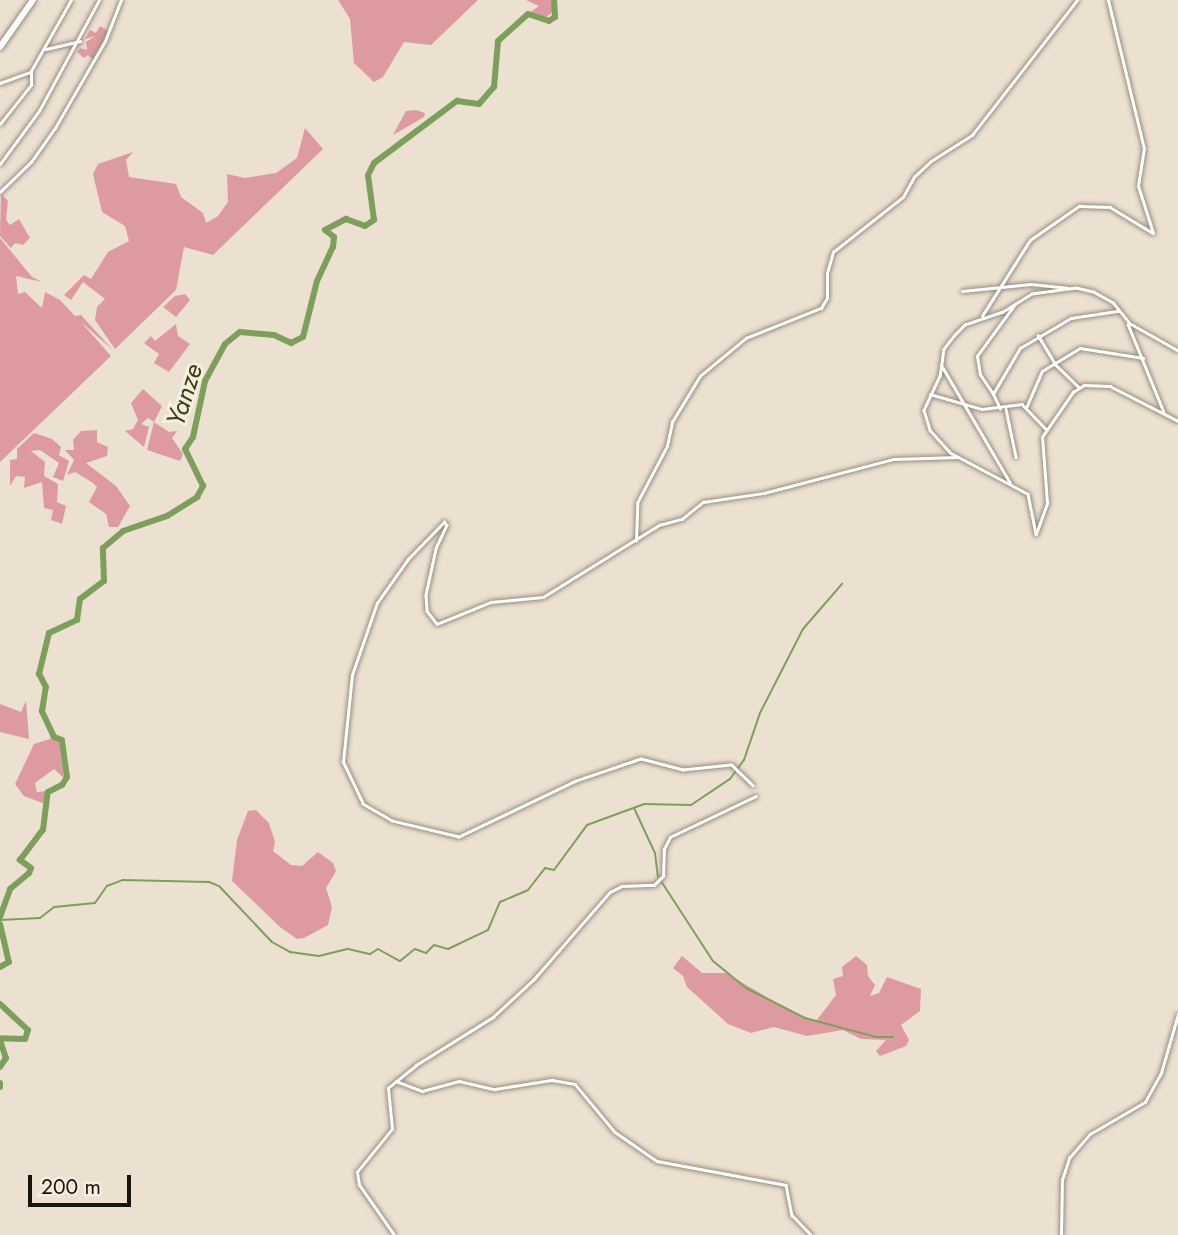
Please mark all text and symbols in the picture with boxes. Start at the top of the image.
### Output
water label: Yanze [160,360,210,430]
scale bar [32,1162,135,1206]
text: 200 m [41,1172,101,1202]

